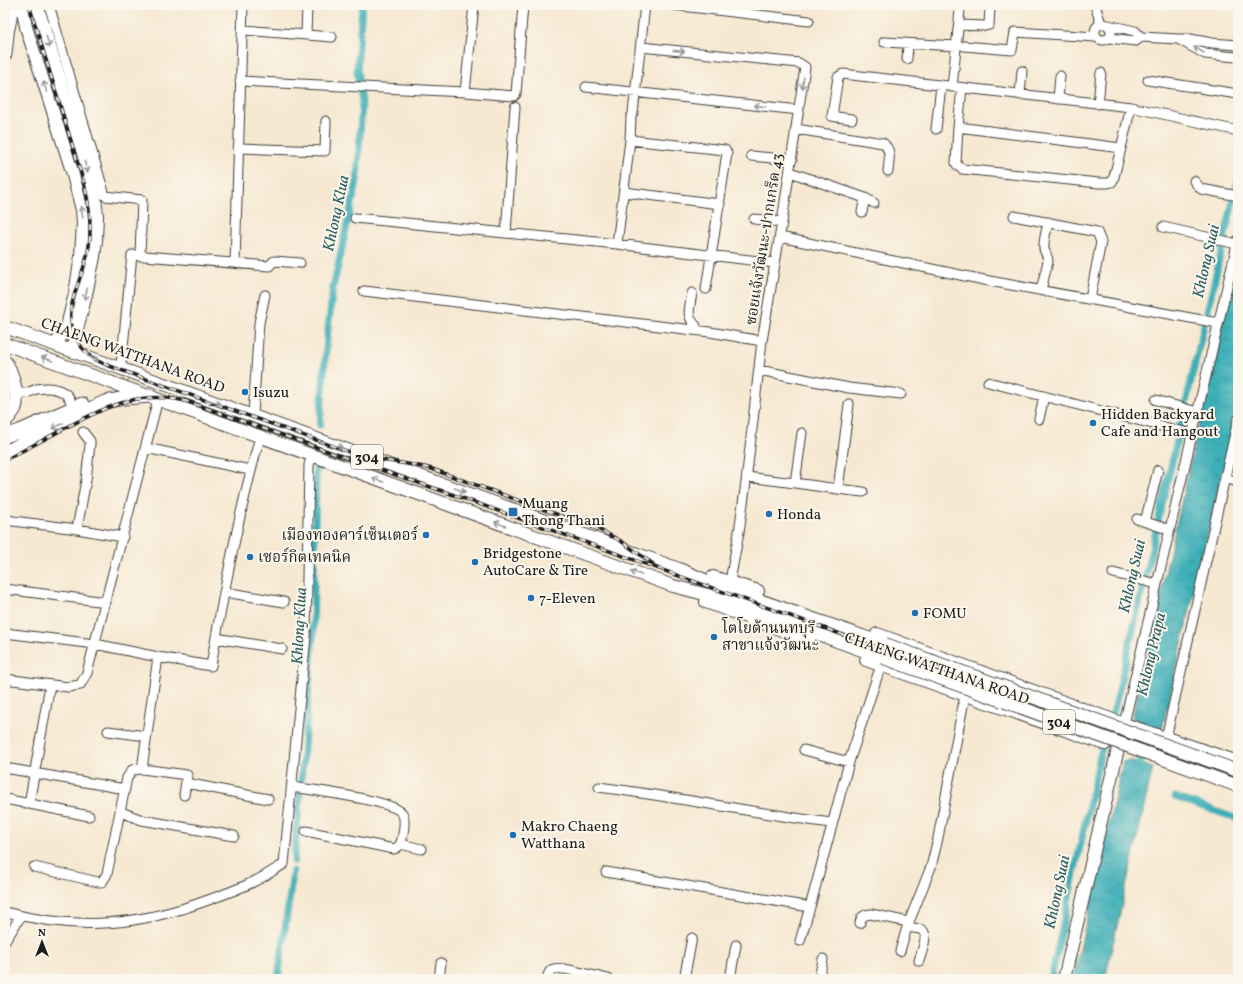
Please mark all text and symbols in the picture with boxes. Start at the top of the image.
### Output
one-way arrow [45,36,52,49]
one-way arrow [1193,46,1205,54]
one-way arrow [672,47,685,55]
one-way arrow [799,76,807,89]
one-way arrow [41,81,48,94]
one-way arrow [754,102,767,109]
street label: ซอยแจ้งวัฒนะ-ปากเกร็ด 43 [742,152,789,327]
one-way arrow [83,160,90,173]
water label: Khlong Klua [318,173,356,254]
one-way arrow [78,206,85,219]
water label: Khlong Suai [1188,222,1226,300]
one-way arrow [82,287,90,300]
street label: CHAENG WATTHANA ROAD [38,313,227,400]
one-way arrow [86,354,98,362]
one-way arrow [41,355,53,363]
place label: Isuzu [253,383,289,404]
marker: Isuzu [240,387,250,397]
one-way arrow [209,398,221,406]
place label: Hidden Backyard Cafe and Hangout [1101,405,1218,443]
marker: Hidden Backyard Cafe and Hangout [1088,418,1098,428]
one-way arrow [52,422,64,430]
one-way arrow [331,442,343,450]
road number: 304 [351,445,383,469]
one-way arrow [372,476,385,483]
one-way arrow [453,486,465,494]
place label: Muang Thong Thani [522,494,605,532]
place label: Honda [777,505,821,526]
marker: Muang Thong Thani [507,506,519,518]
marker: Honda [764,509,774,519]
one-way arrow [495,519,507,527]
place label: เมืองทองคาร์เซ็นเตอร์ [281,525,419,547]
marker: เมืองทองคาร์เซ็นเตอร์ [421,530,431,540]
water label: Khlong Suai [1114,537,1152,615]
place label: Bridgestone AutoCare & Tire [483,544,588,582]
place label: เซอร์กิตเทคนิค [258,547,351,569]
marker: เซอร์กิตเทคนิค [245,552,255,562]
marker: Bridgestone AutoCare & Tire [470,557,480,567]
one-way arrow [630,568,642,576]
water label: Khlong Klua [287,586,313,665]
place label: 7-Eleven [539,589,596,610]
marker: 7-Eleven [526,593,536,603]
place label: FOMU [923,604,966,625]
marker: FOMU [910,608,920,618]
water label: Khlong Prapa [1132,610,1172,698]
place label: โตโยต้านนทบุรี สาขาแจ้งวัฒนะ [721,617,819,657]
street label: CHAENG WATTHANA ROAD [841,628,1032,711]
marker: โตโยต้านนทบุรี สาขาแจ้งวัฒนะ [709,632,719,642]
road number: 304 [1043,710,1075,734]
place label: Makro Chaeng Watthana [521,817,618,855]
marker: Makro Chaeng Watthana [508,830,518,840]
water label: Khlong Suai [1039,853,1077,931]
north arrow [22,922,62,962]
text: N [38,926,46,941]

